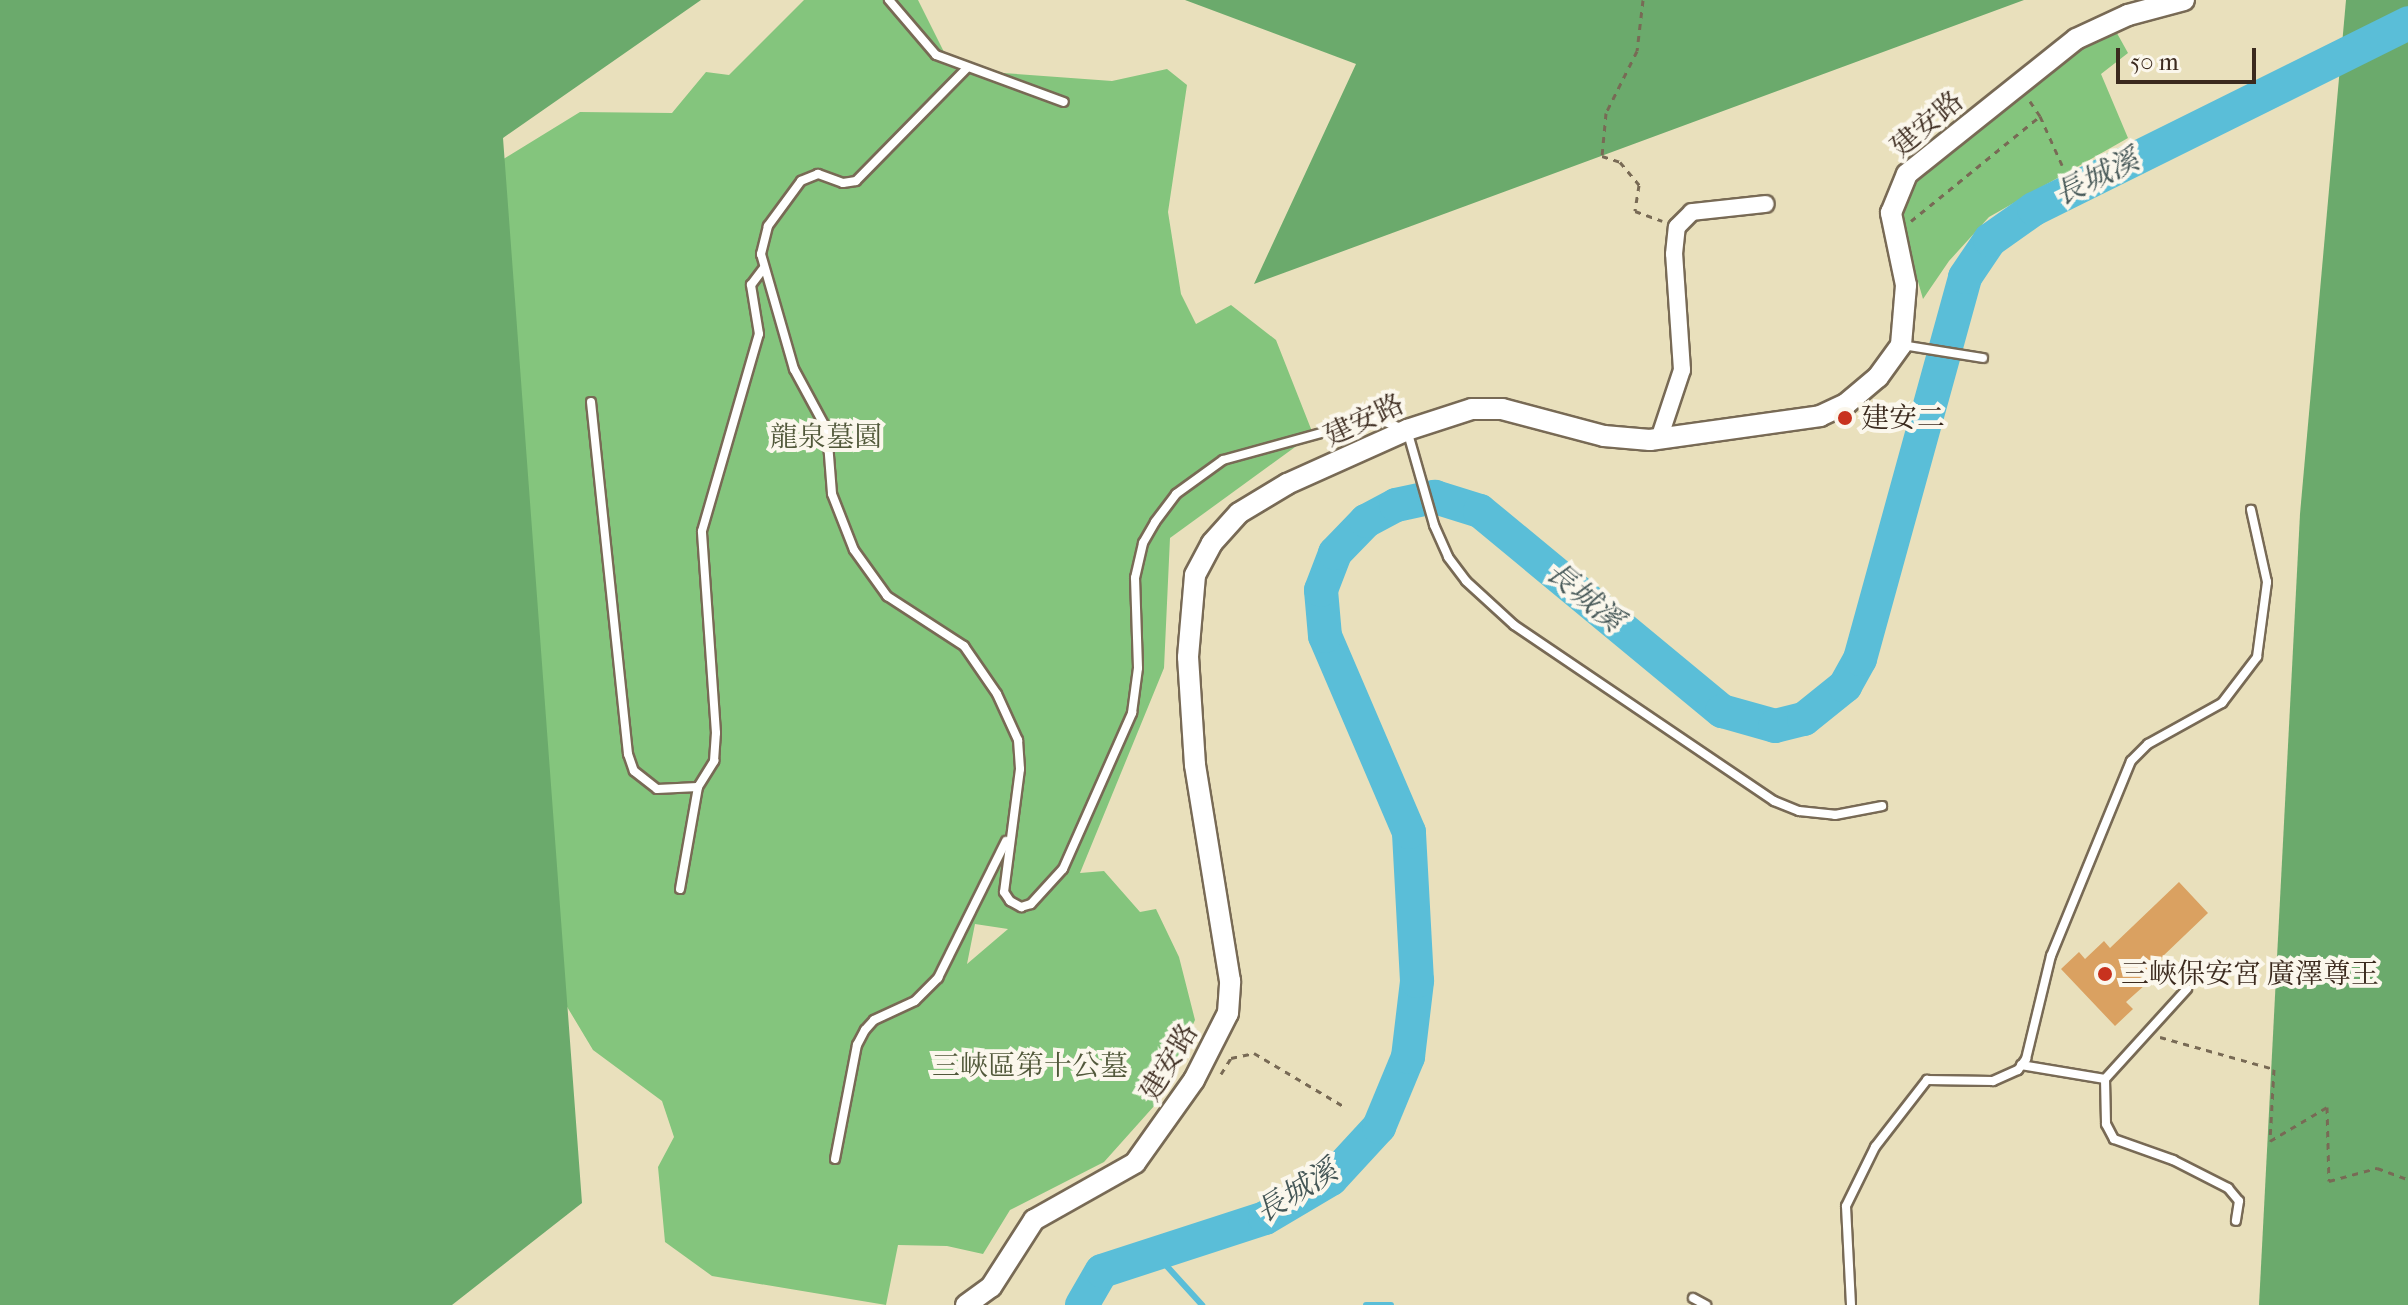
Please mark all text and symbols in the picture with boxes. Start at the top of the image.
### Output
scale bar [2120,32,2260,82]
text: 50 m [2130,48,2179,76]
street label: 建安路 [1884,84,1970,164]
water label: 長城溪 [2049,142,2145,214]
street label: 建安路 [1319,387,1409,453]
place label: 建安二 [1861,401,1945,435]
marker: 建安二 [1836,409,1854,427]
park label: 龍泉墓園 [770,420,882,454]
water label: 長城溪 [1538,554,1630,640]
place label: 三峽保安宮 廣澤尊王 [2121,957,2379,991]
marker: 三峽保安宮 廣澤尊王 [2096,965,2114,983]
street label: 建安路 [1133,1017,1205,1107]
park label: 三峽區第十公墓 [932,1049,1128,1083]
water label: 長城溪 [1249,1153,1345,1231]

